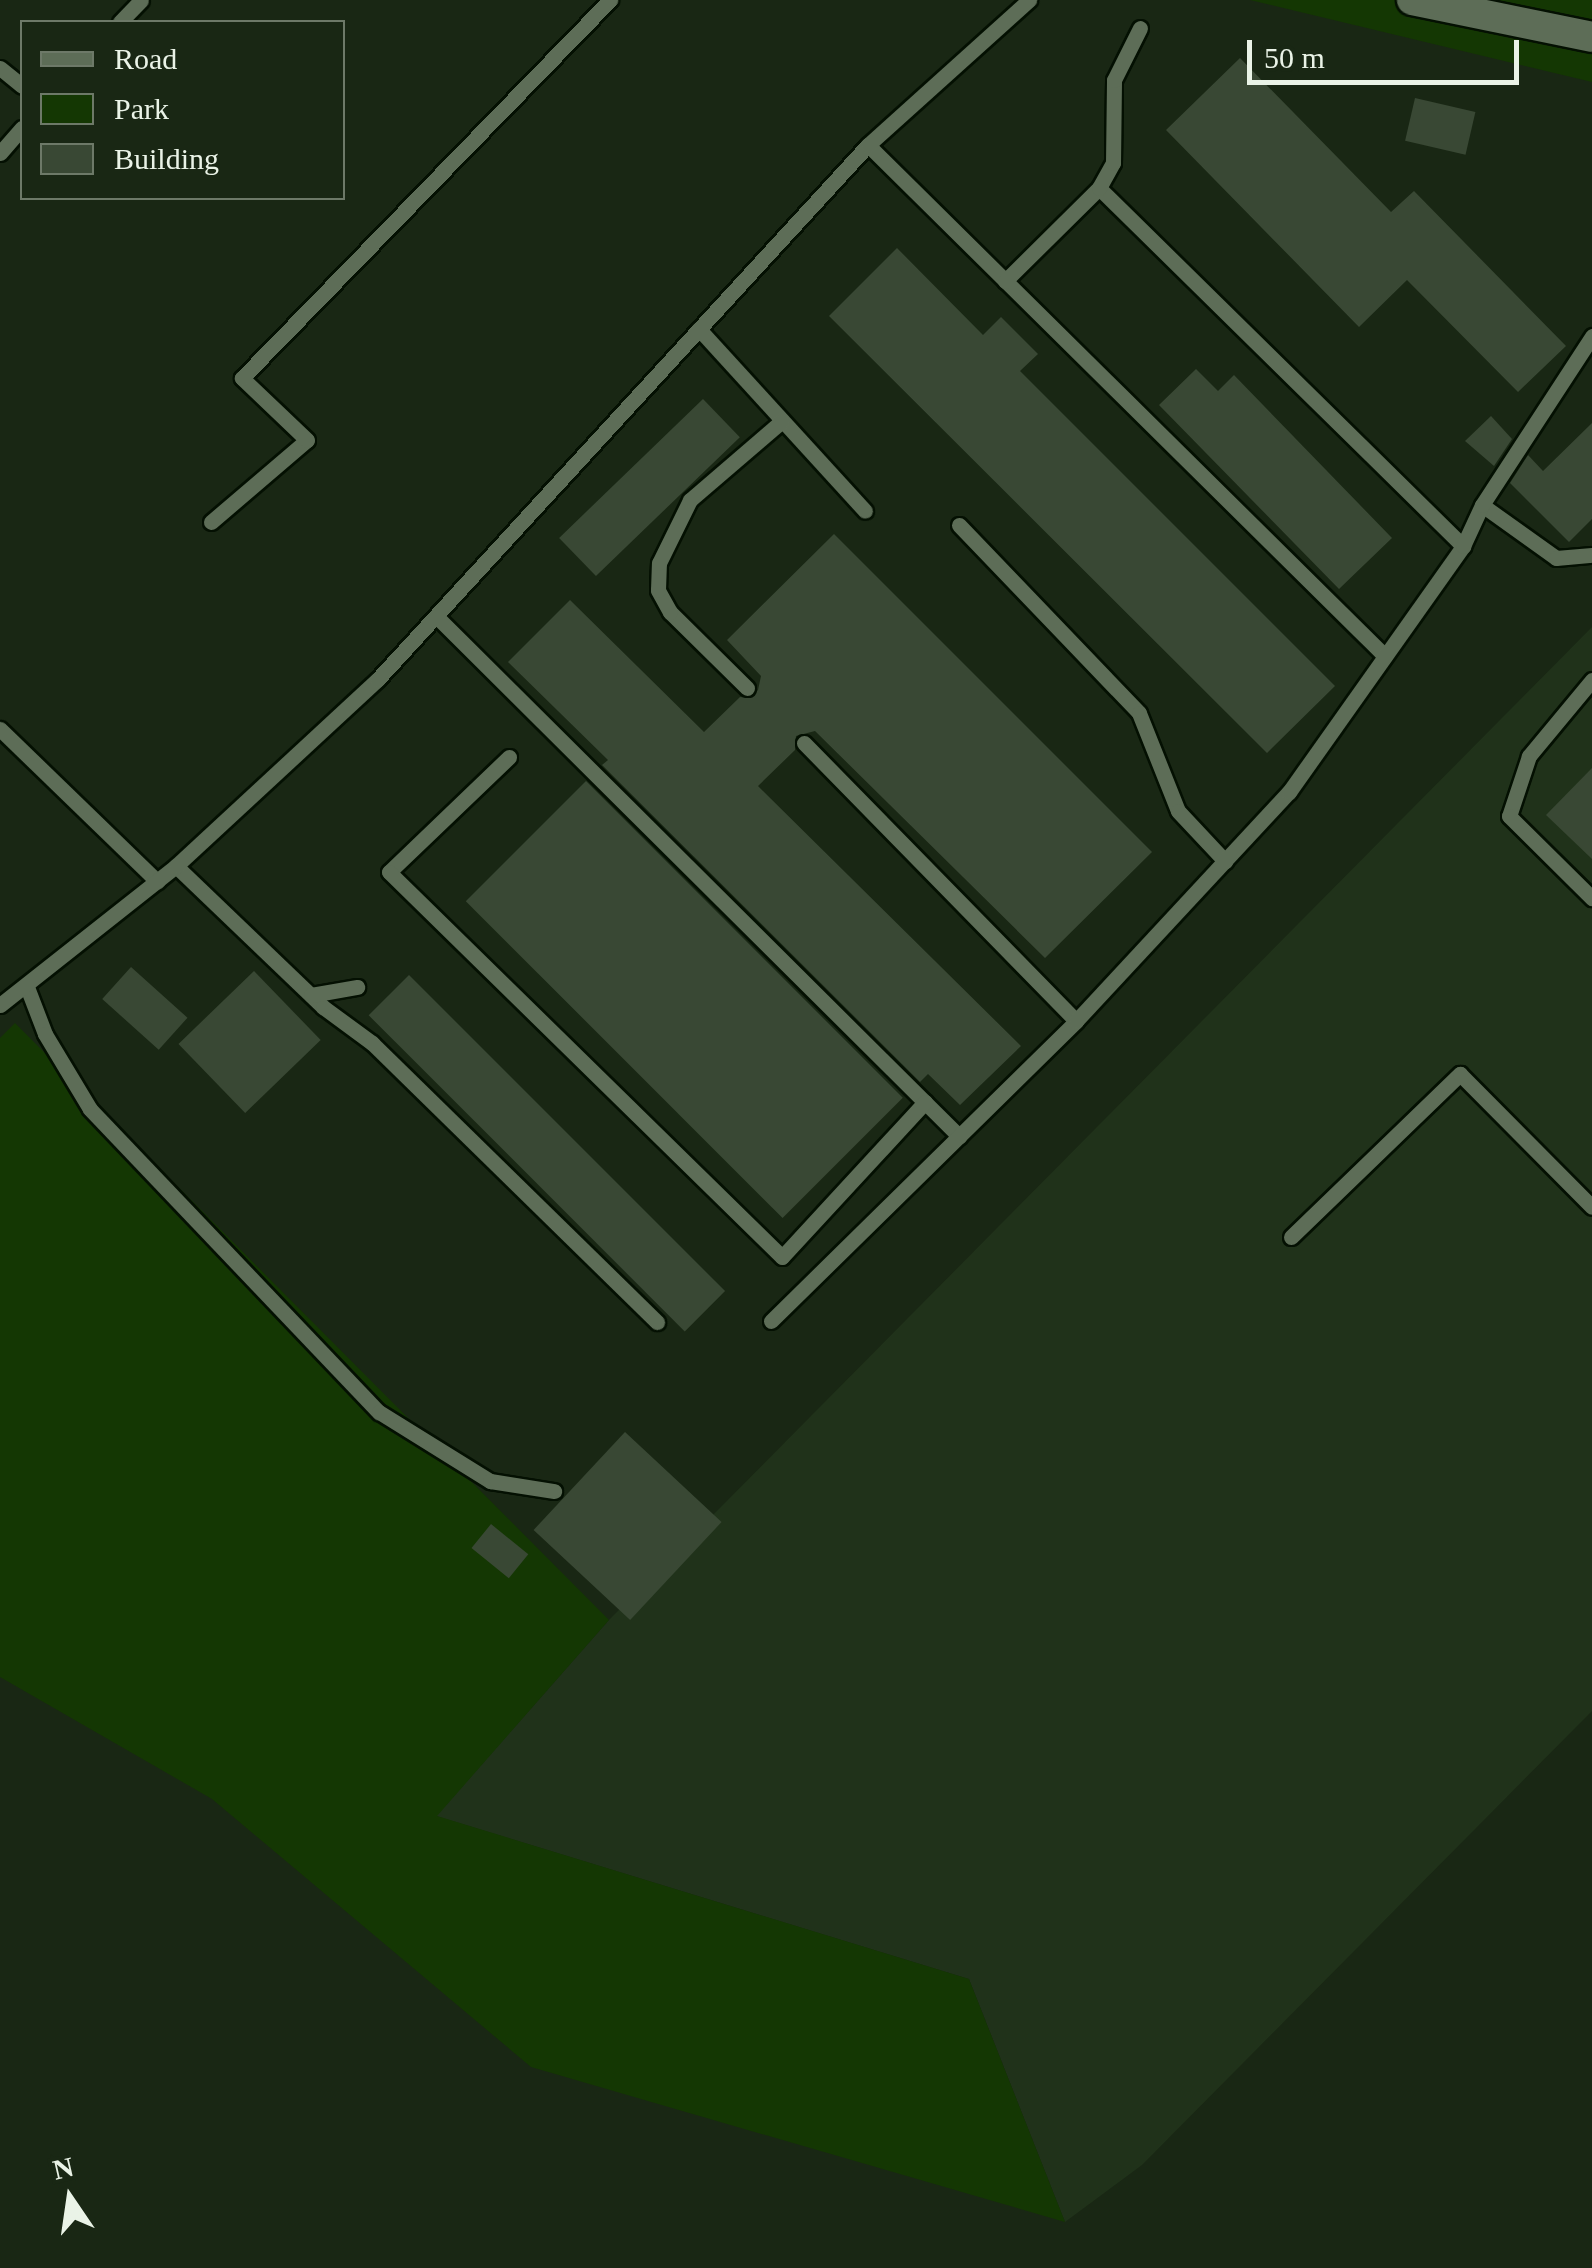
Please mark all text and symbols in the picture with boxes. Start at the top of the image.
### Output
legend [20,20,345,200]
scale bar [1252,20,1524,82]
text: 50 m [1264,41,1325,74]
text: Road [114,42,177,75]
text: Park [114,92,169,125]
text: Building [114,142,219,175]
north arrow [20,2148,120,2248]
text: N [50,2151,76,2186]

